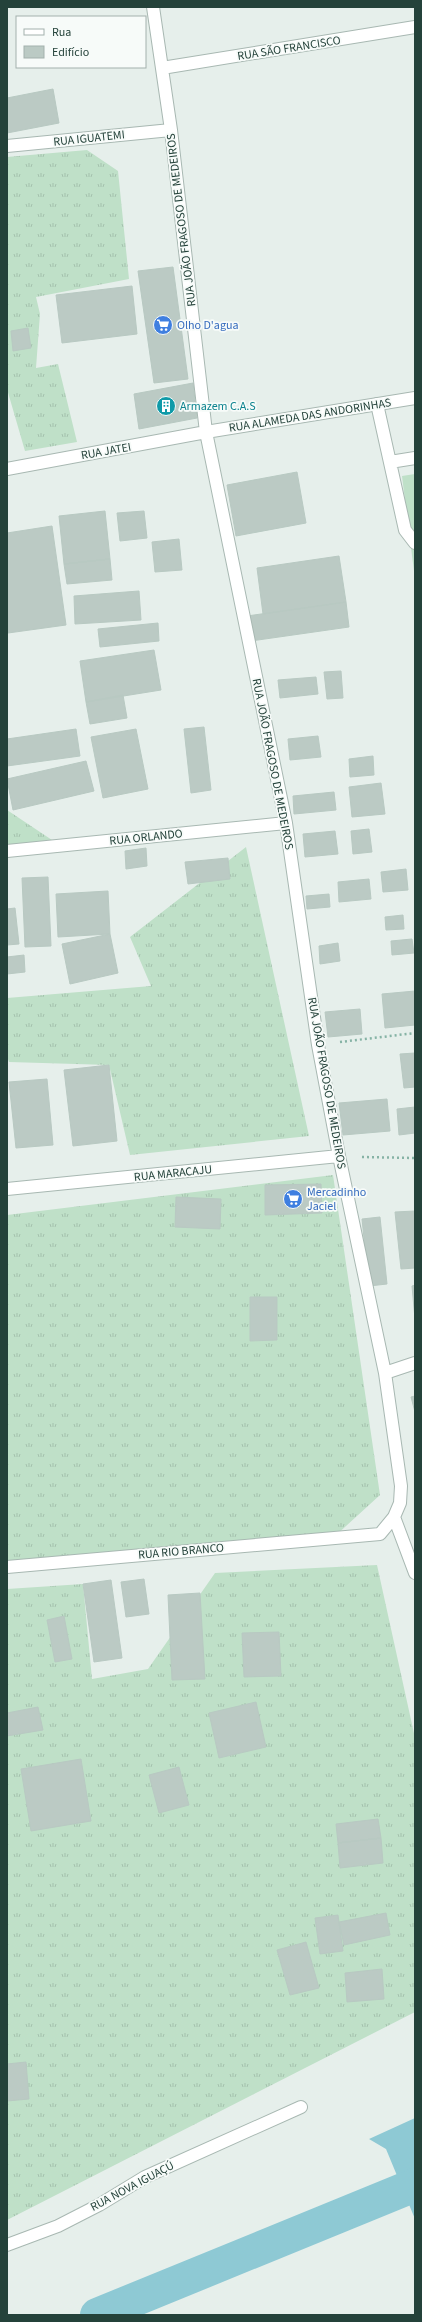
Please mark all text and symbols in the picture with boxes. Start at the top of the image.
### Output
legend [16,16,146,68]
text: Rua [52,24,71,41]
street label: RUA SÃO FRANCISCO [236,32,342,65]
text: Edifício [52,44,89,61]
street label: RUA IGUATEMI [52,126,126,151]
street label: RUA JOÃO FRAGOSO DE MEDEIROS [162,132,201,307]
supermarket icon: Olho D'agua [152,314,174,336]
place label: Olho D'agua [177,317,239,334]
street label: RUA ALAMEDA DAS ANDORINHAS [228,394,392,437]
building icon: Armazem C.A.S [155,395,177,417]
place label: Armazem C.A.S [180,398,256,415]
street label: RUA JATEI [80,439,133,464]
street label: RUA JOÃO FRAGOSO DE MEDEIROS [248,677,297,851]
street label: RUA ORLANDO [109,825,184,850]
street label: RUA JOÃO FRAGOSO DE MEDEIROS [303,996,350,1170]
street label: RUA MARACAJU [133,1161,213,1186]
place label: Mercadinho Jaciel [307,1184,366,1215]
supermarket icon: Mercadinho Jaciel [282,1188,304,1210]
street label: RUA RIO BRANCO [137,1539,225,1564]
street label: RUA NOVA IGUAÇÚ [87,2157,177,2216]

